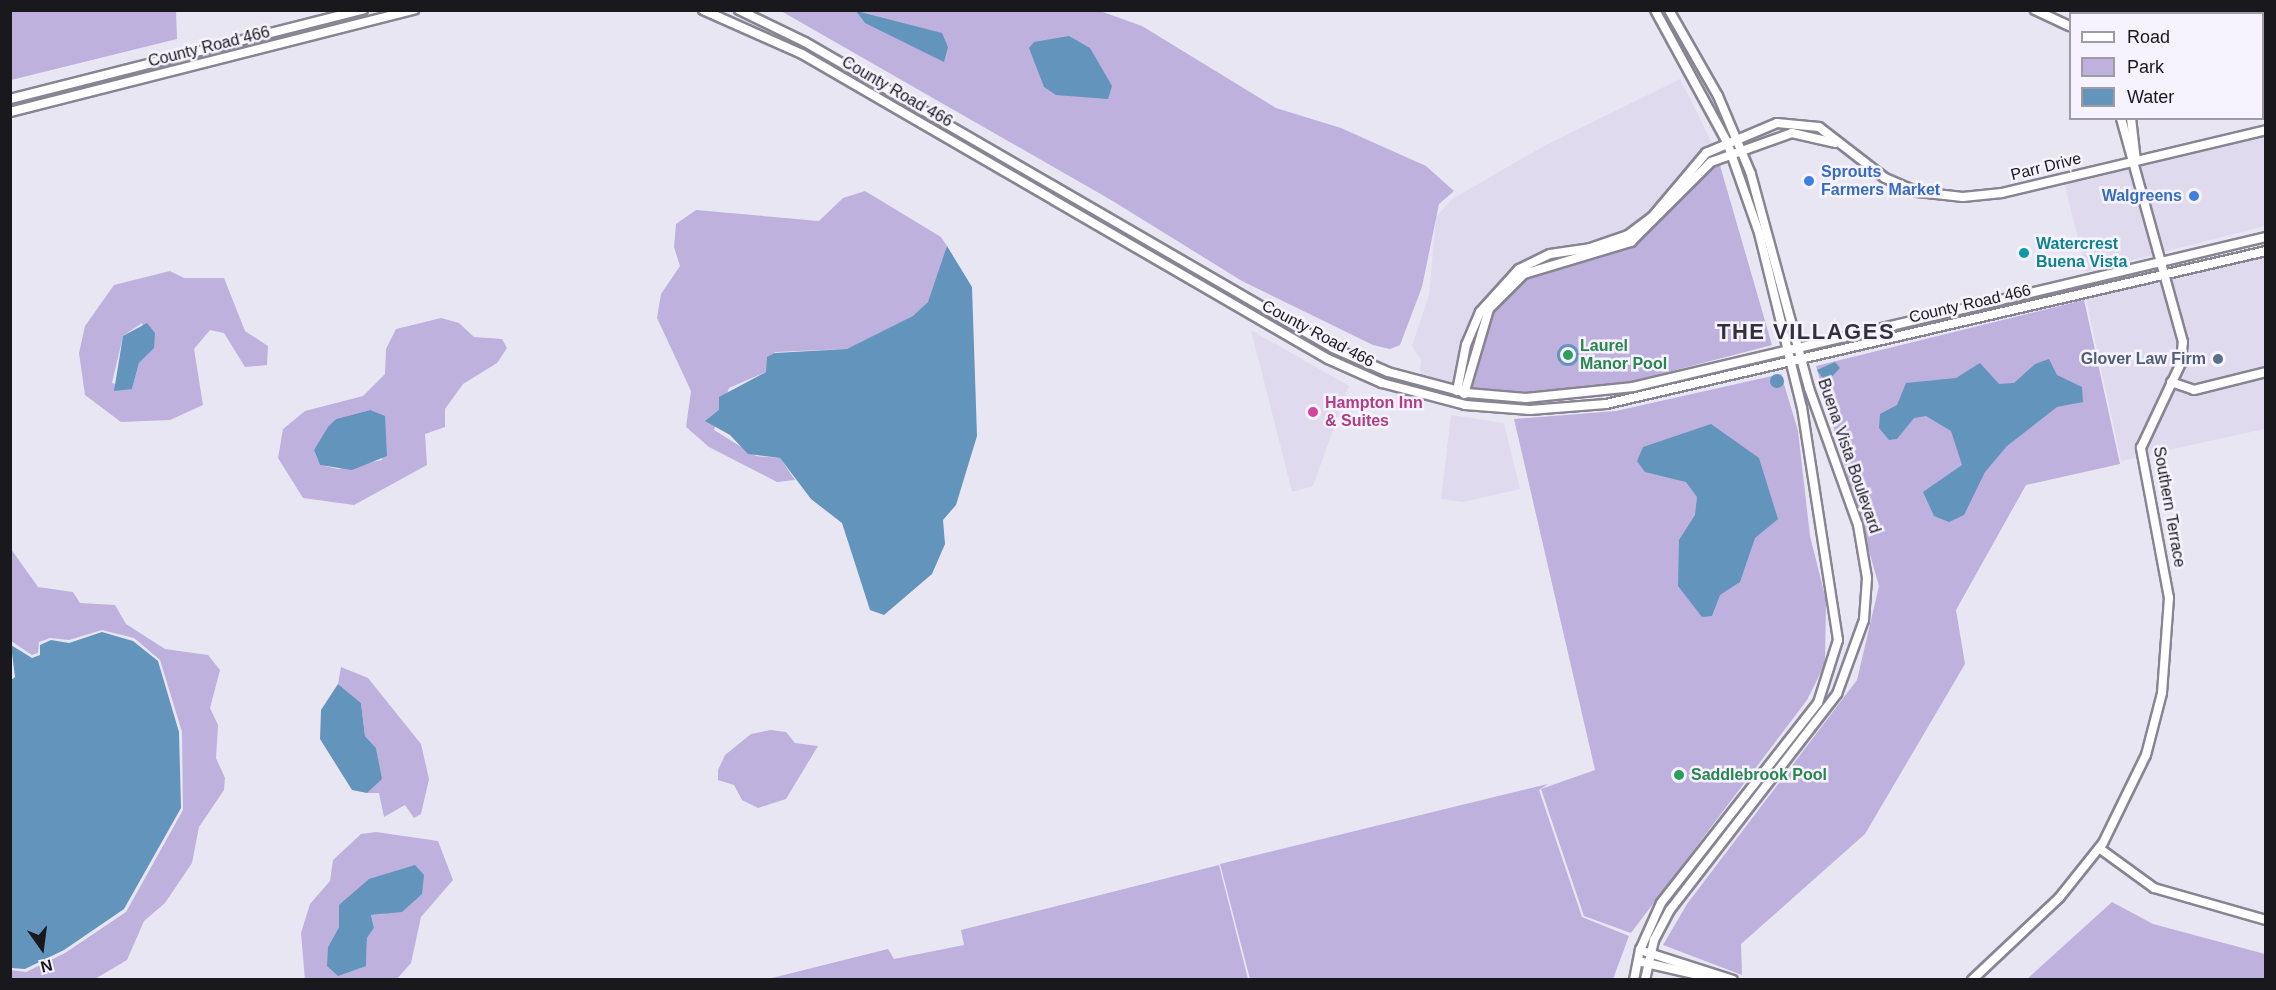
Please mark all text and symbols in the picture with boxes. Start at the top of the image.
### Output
legend [2069,12,2264,120]
street label: County Road 466 [146,23,272,71]
text: Road [2127,27,2170,47]
street label: County Road 466 [838,53,956,131]
text: Park [2127,57,2164,77]
text: Water [2127,87,2174,107]
street label: Parr Drive [2009,149,2083,185]
place label: Sprouts Farmers Market [1821,162,1940,200]
marker: Sprouts Farmers Market [1802,174,1816,188]
place label: Walgreens [2102,186,2182,206]
marker: Walgreens [2187,189,2201,203]
place label: Watercrest Buena Vista [2036,234,2127,272]
marker: Watercrest Buena Vista [2017,246,2031,260]
street label: County Road 466 [1907,281,2033,327]
street label: County Road 466 [1259,296,1377,372]
district label: THE VILLAGES [1717,319,1895,345]
place label: Laurel Manor Pool [1580,336,1667,374]
marker: Laurel Manor Pool [1561,348,1575,362]
place label: Glover Law Firm [2081,349,2206,369]
marker: Glover Law Firm [2211,352,2225,366]
street label: Buena Vista Boulevard [1813,376,1885,536]
place label: Hampton Inn & Suites [1325,393,1423,431]
marker: Hampton Inn & Suites [1306,405,1320,419]
street label: Southern Terrace [2149,445,2189,569]
place label: Saddlebrook Pool [1691,765,1827,785]
marker: Saddlebrook Pool [1672,768,1686,782]
north arrow [12,918,72,978]
text: N [39,956,54,976]

